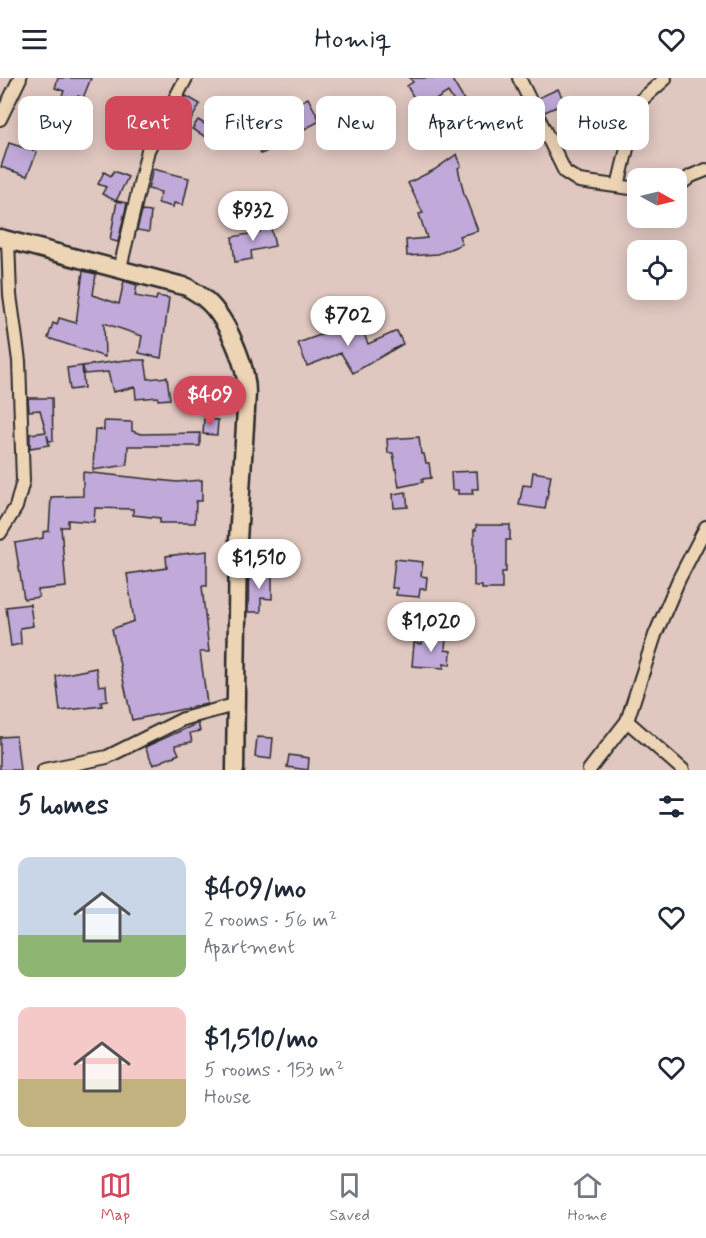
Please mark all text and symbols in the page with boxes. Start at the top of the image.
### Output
text: Homiq [314,22,392,57]
icon: menu [18,23,51,56]
icon: heart [655,23,688,56]
chip: Buy [18,96,93,150]
chip: Rent [105,96,192,150]
chip: Filters [204,96,304,150]
chip: New [316,96,396,150]
chip: Apartment [408,96,545,150]
chip: House [557,96,649,150]
north arrow [627,168,687,228]
map controls [627,168,687,300]
pin: $932 [217,191,289,242]
text: $932 [232,197,274,224]
button: locate [627,240,687,300]
pin: $702 [312,296,384,347]
text: $702 [324,302,372,329]
pin: $409 [174,376,246,427]
text: $409 [187,382,233,409]
pin: $1,510 [210,539,308,590]
text: $1,510 [232,545,286,572]
pin: $1,020 [382,602,480,653]
text: $1,020 [401,608,461,635]
text: 5 homes [18,789,109,823]
icon: filters [655,790,688,823]
text: $409/mo [204,873,306,907]
icon: home [66,881,138,953]
icon: heart [655,901,688,934]
text: 2 rooms · 56 m² [204,907,337,934]
text: Apartment [204,934,295,961]
text: $1,510/mo [204,1023,318,1057]
icon: home [66,1031,138,1103]
icon: heart [655,1051,688,1084]
text: 5 rooms · 153 m² [204,1057,344,1084]
text: House [204,1084,251,1111]
tab: Map [99,1169,132,1226]
tab: Saved [329,1169,370,1226]
tab: Home [567,1169,607,1226]

